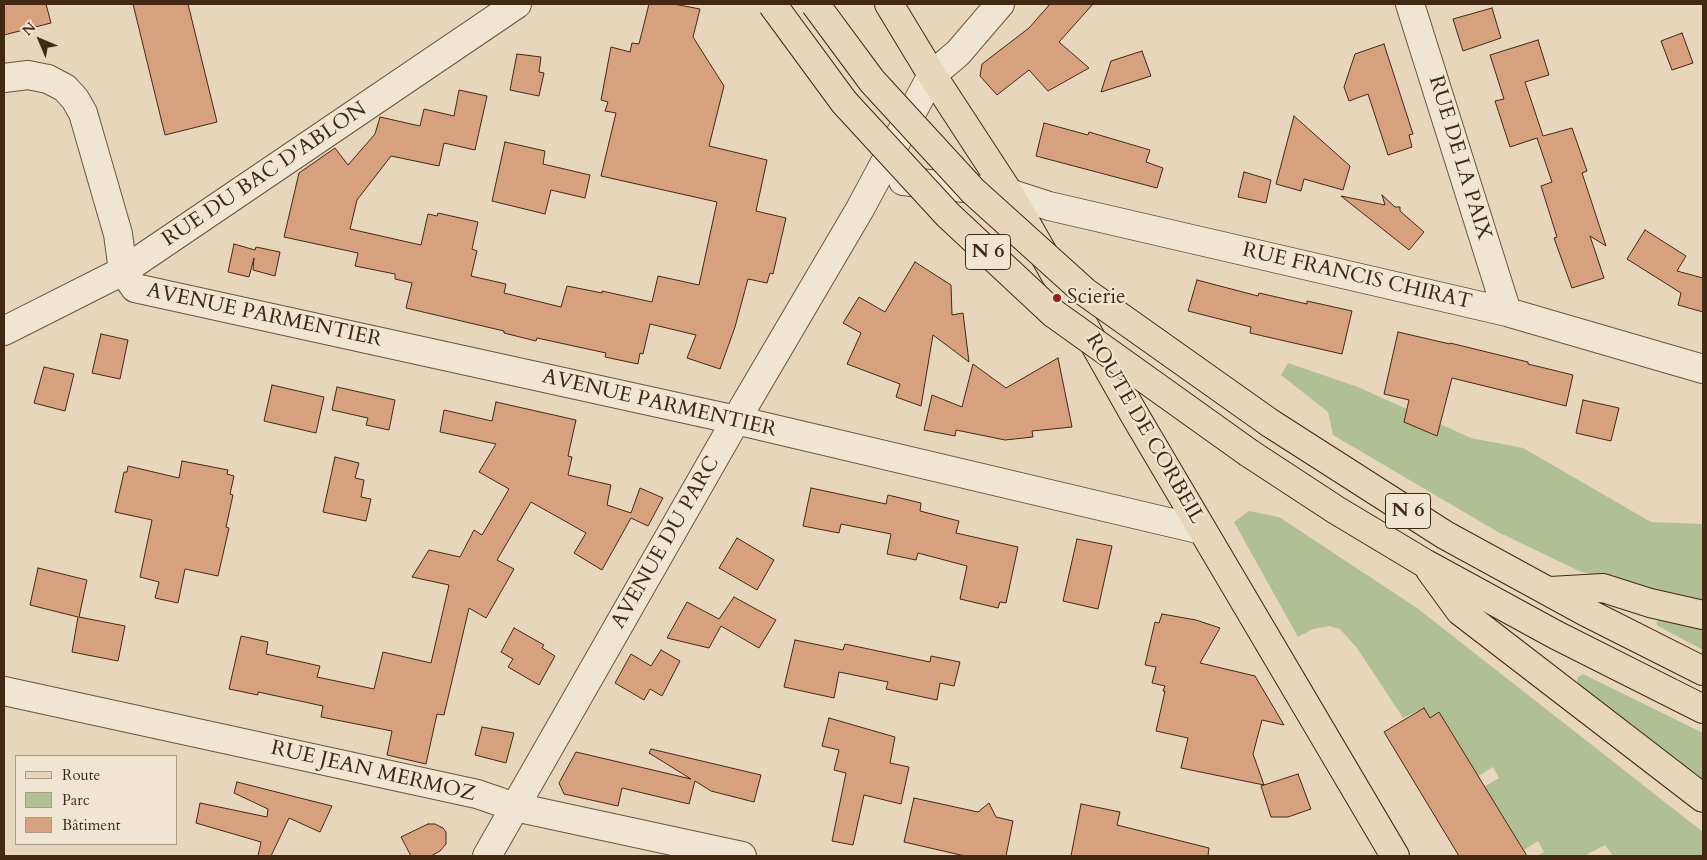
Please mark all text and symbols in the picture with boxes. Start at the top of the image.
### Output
north arrow [15,15,65,65]
text: N [18,18,40,40]
street label: RUE DE LA PAIX [1422,73,1496,243]
street label: RUE DU BAC D'ABLON [158,97,372,253]
road number: N 6 [966,234,1010,270]
street label: RUE FRANCIS CHIRAT [1240,238,1474,316]
street label: AVENUE PARMENTIER [144,279,384,353]
place label: Scierie [1067,285,1126,311]
marker: Scierie [1051,292,1063,304]
street label: ROUTE DE CORBEIL [1079,329,1209,529]
street label: AVENUE PARMENTIER [539,365,779,443]
street label: AVENUE DU PARC [606,452,726,634]
road number: N 6 [1386,494,1430,528]
street label: RUE JEAN MERMOZ [268,736,478,808]
legend [15,755,178,845]
text: Route [62,765,100,785]
text: Parc [62,790,90,810]
text: Bâtiment [62,815,120,835]

